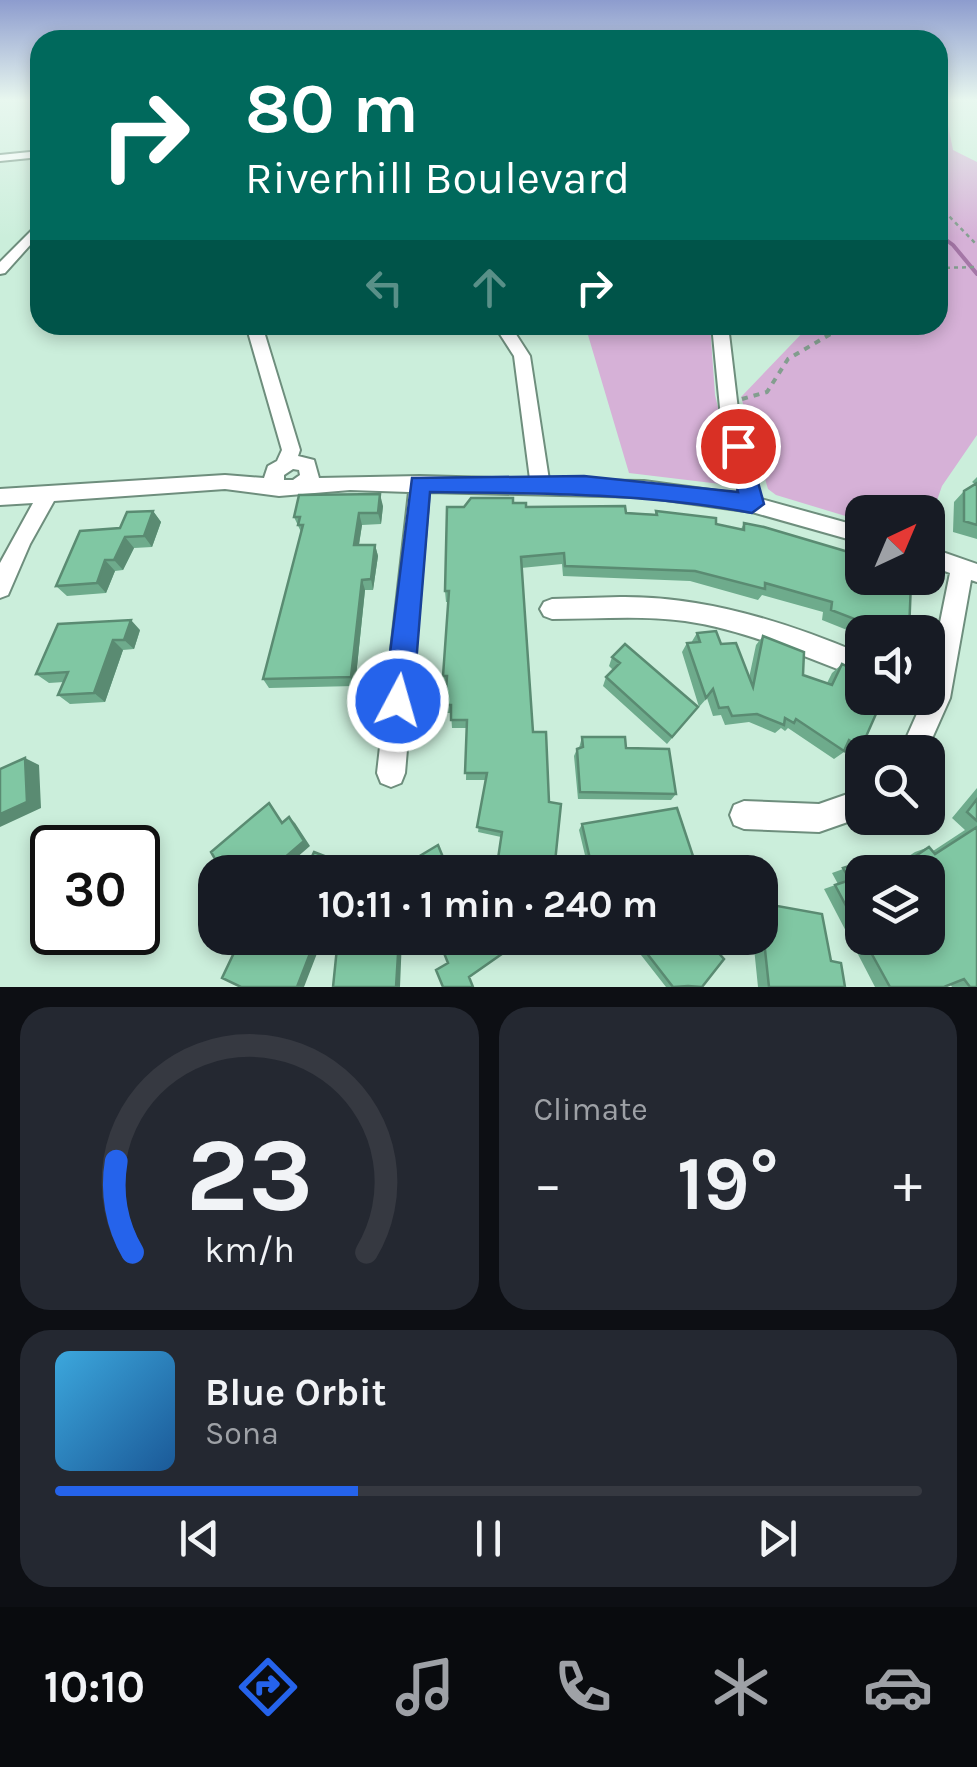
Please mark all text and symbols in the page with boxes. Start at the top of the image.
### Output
text: 80 m [245,68,419,150]
icon: right [80,70,210,200]
text: Riverhill Boulevard [245,152,630,204]
icon: left [357,260,412,315]
icon: ahead [462,260,517,315]
icon: right [567,260,622,315]
pin [696,404,781,489]
icon: arrive [711,419,766,474]
north arrow [845,495,945,595]
map controls [845,495,945,955]
button: sound [845,615,945,715]
position arrow [346,649,450,753]
button: search [845,735,945,835]
speed limit sign: 30 [30,825,160,955]
button: layers [845,855,945,955]
text: 10:11 · 1 min · 240 m [318,882,658,927]
text: Climate [534,1091,648,1128]
text: 23 [185,1115,313,1236]
text: 19° [677,1140,779,1228]
text: − [534,1152,562,1216]
text: + [893,1152,922,1216]
text: km/h [204,1229,295,1271]
text: Blue Orbit [205,1370,386,1415]
text: Sona [205,1415,279,1452]
icon: previous [172,1511,227,1566]
icon: pause [461,1511,516,1566]
icon: next [750,1511,805,1566]
icon: directions [233,1652,303,1722]
icon: music [390,1652,460,1722]
icon: phone [548,1652,618,1722]
icon: climate [706,1652,776,1722]
icon: car [863,1652,933,1722]
text: 10:10 [44,1661,145,1713]

